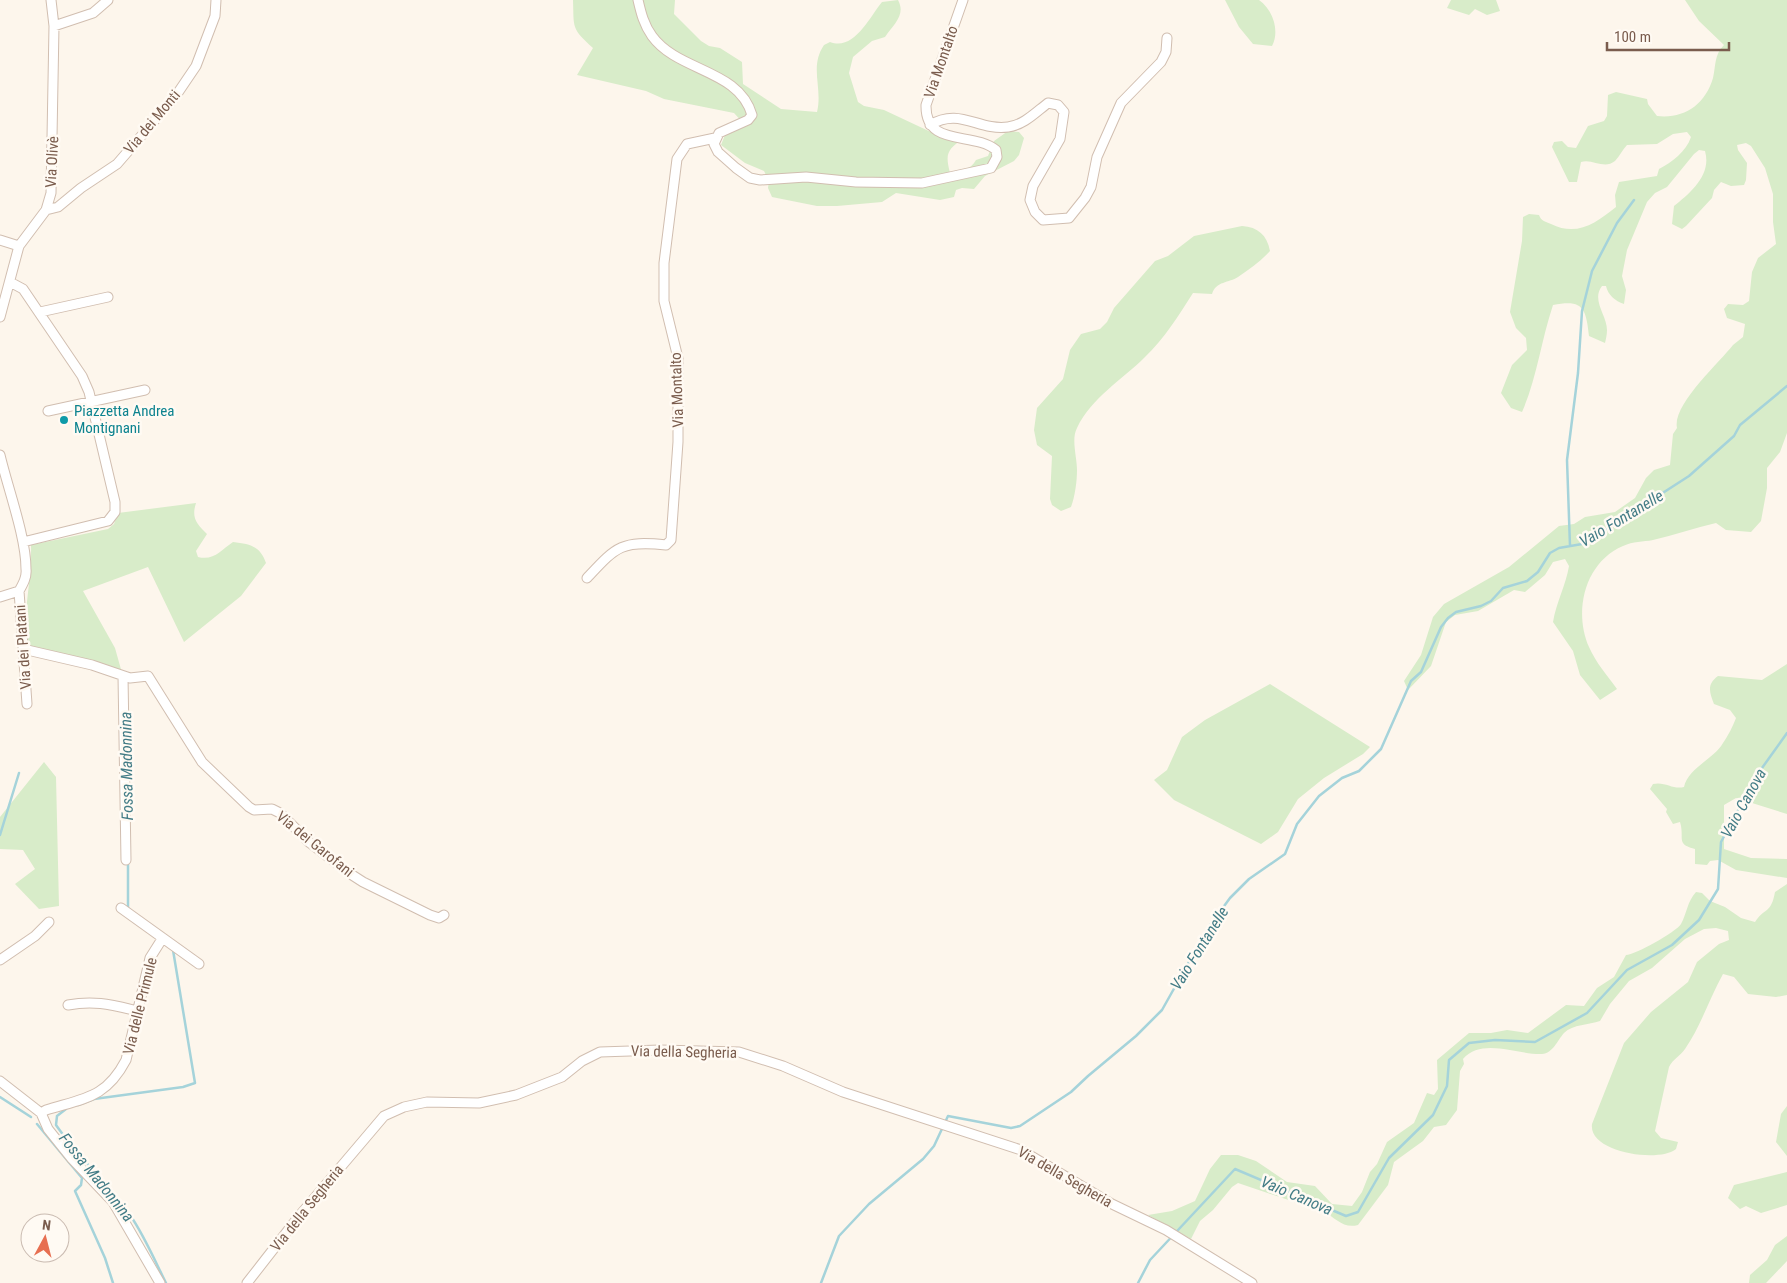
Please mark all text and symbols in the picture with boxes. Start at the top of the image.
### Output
scale bar [1607,20,1730,52]
street label: Via Montalto [920,23,962,101]
text: 100 m [1614,28,1651,46]
street label: Via dei Monti [120,86,184,158]
street label: Via Olivè [42,136,62,188]
street label: Via Montalto [667,352,687,428]
place label: Piazzetta Andrea Montignani [74,402,175,437]
marker: Piazzetta Andrea Montignani [58,414,70,426]
water label: Vaio Fontanelle [1576,486,1667,551]
street label: Via dei Platani [11,604,35,690]
water label: Fossa Madonnina [116,712,137,820]
water label: Vaio Canova [1717,765,1770,841]
street label: Via dei Garofani [273,807,357,881]
water label: Vaio Fontanelle [1166,903,1233,993]
street label: Via delle Primule [119,955,161,1057]
street label: Via della Segheria [631,1042,737,1062]
water label: Fossa Madonnina [55,1129,138,1225]
street label: Via della Segheria [1015,1143,1115,1211]
street label: Via della Segheria [267,1161,347,1255]
water label: Vaio Canova [1258,1172,1336,1219]
north arrow [20,1213,70,1263]
text: N [41,1217,52,1234]

